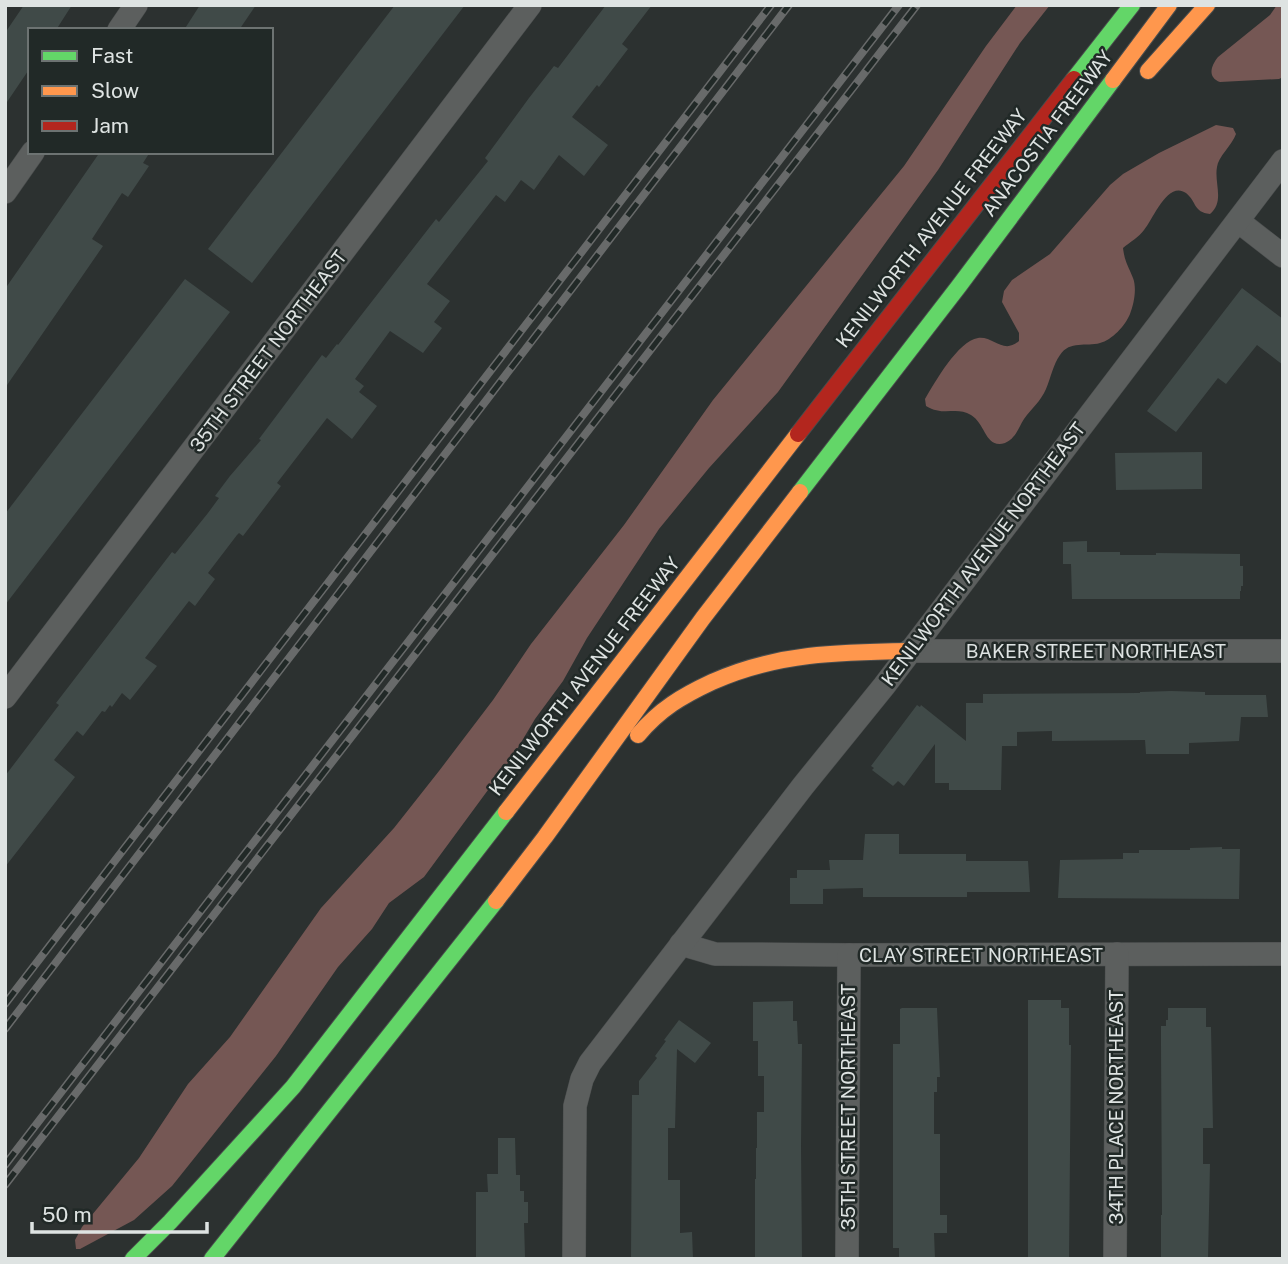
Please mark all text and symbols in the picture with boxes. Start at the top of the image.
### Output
legend [28,28,273,154]
text: Fast [91,43,133,68]
street label: ANACOSTIA FREEWAY [977,45,1117,220]
text: Slow [91,78,139,103]
street label: KENILWORTH AVENUE FREEWAY [831,104,1031,352]
text: Jam [91,113,129,138]
street label: 35TH STREET NORTHEAST [185,246,351,456]
street label: KENILWORTH AVENUE NORTHEAST [877,418,1089,690]
street label: KENILWORTH AVENUE FREEWAY [484,552,684,800]
street label: BAKER STREET NORTHEAST [966,640,1226,662]
street label: CLAY STREET NORTHEAST [859,944,1103,966]
street label: 35TH STREET NORTHEAST [837,984,859,1230]
street label: 34TH PLACE NORTHEAST [1105,989,1127,1225]
scale bar [32,1190,206,1234]
text: 50 m [42,1202,92,1227]

